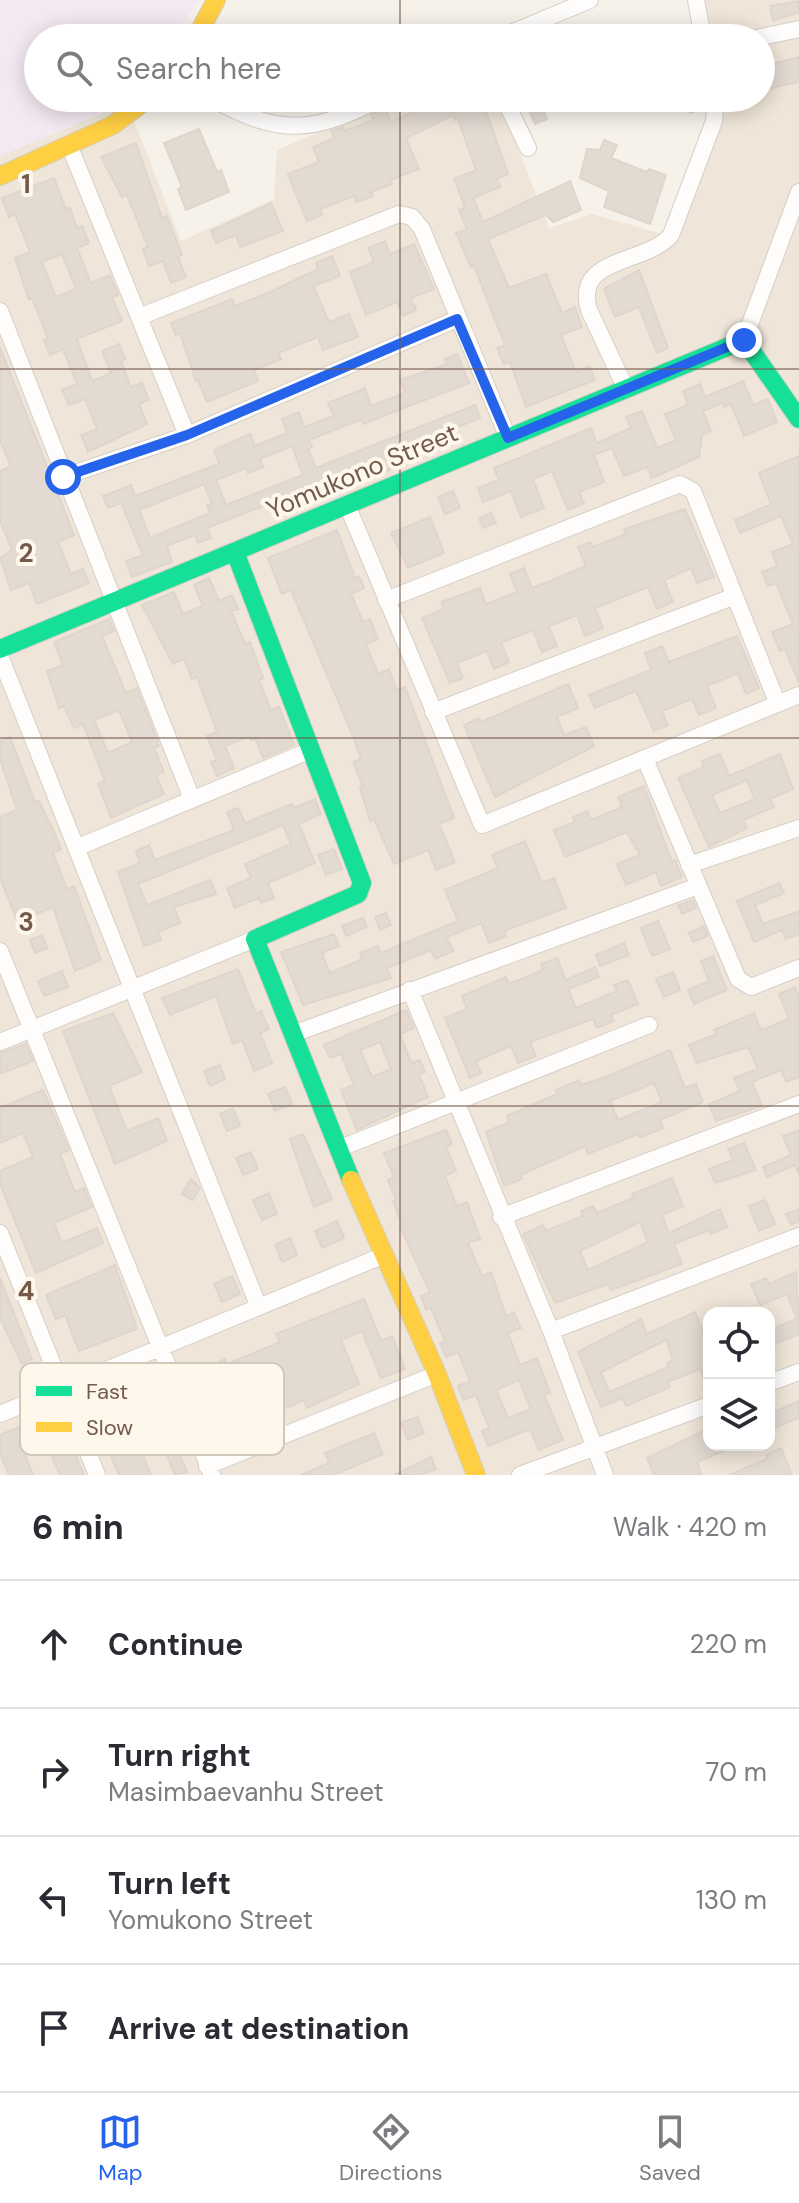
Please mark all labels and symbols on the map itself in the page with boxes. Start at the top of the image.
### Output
text: 1 [21,167,31,201]
route end [726,322,762,358]
street label: Yomukono Street [261,415,463,527]
route start [45,459,81,495]
text: 2 [18,536,34,570]
text: 3 [18,905,34,939]
text: 4 [18,1274,34,1308]
legend [20,1363,284,1455]
text: Fast [86,1377,128,1406]
text: Slow [86,1413,133,1442]

